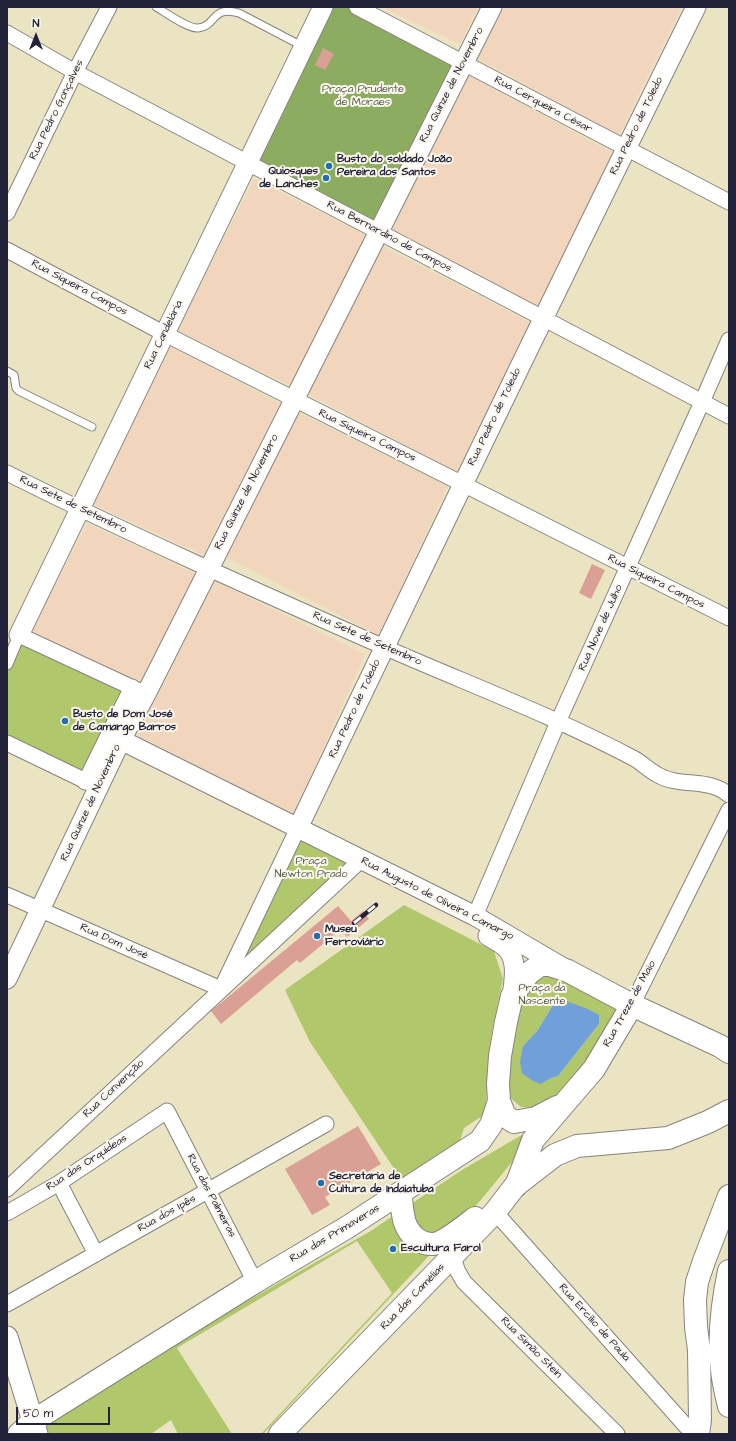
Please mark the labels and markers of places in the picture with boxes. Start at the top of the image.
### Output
place label: Busto do soldado João Pereira dos Santos [337,153,452,179]
marker: Busto do soldado João Pereira dos Santos [324,161,334,171]
place label: Quiosques de Lanches [259,165,318,191]
marker: Quiosques de Lanches [321,173,331,183]
place label: Busto de Dom José de Camargo Barros [73,708,176,734]
marker: Busto de Dom José de Camargo Barros [60,716,70,726]
place label: Museu Ferroviário [325,923,384,949]
marker: Museu Ferroviário [312,931,322,941]
place label: Secretaria de Cultura de Indaiatuba [329,1170,434,1196]
marker: Secretaria de Cultura de Indaiatuba [316,1178,326,1188]
place label: Escultura Farol [401,1242,481,1256]
marker: Escultura Farol [388,1244,398,1254]

